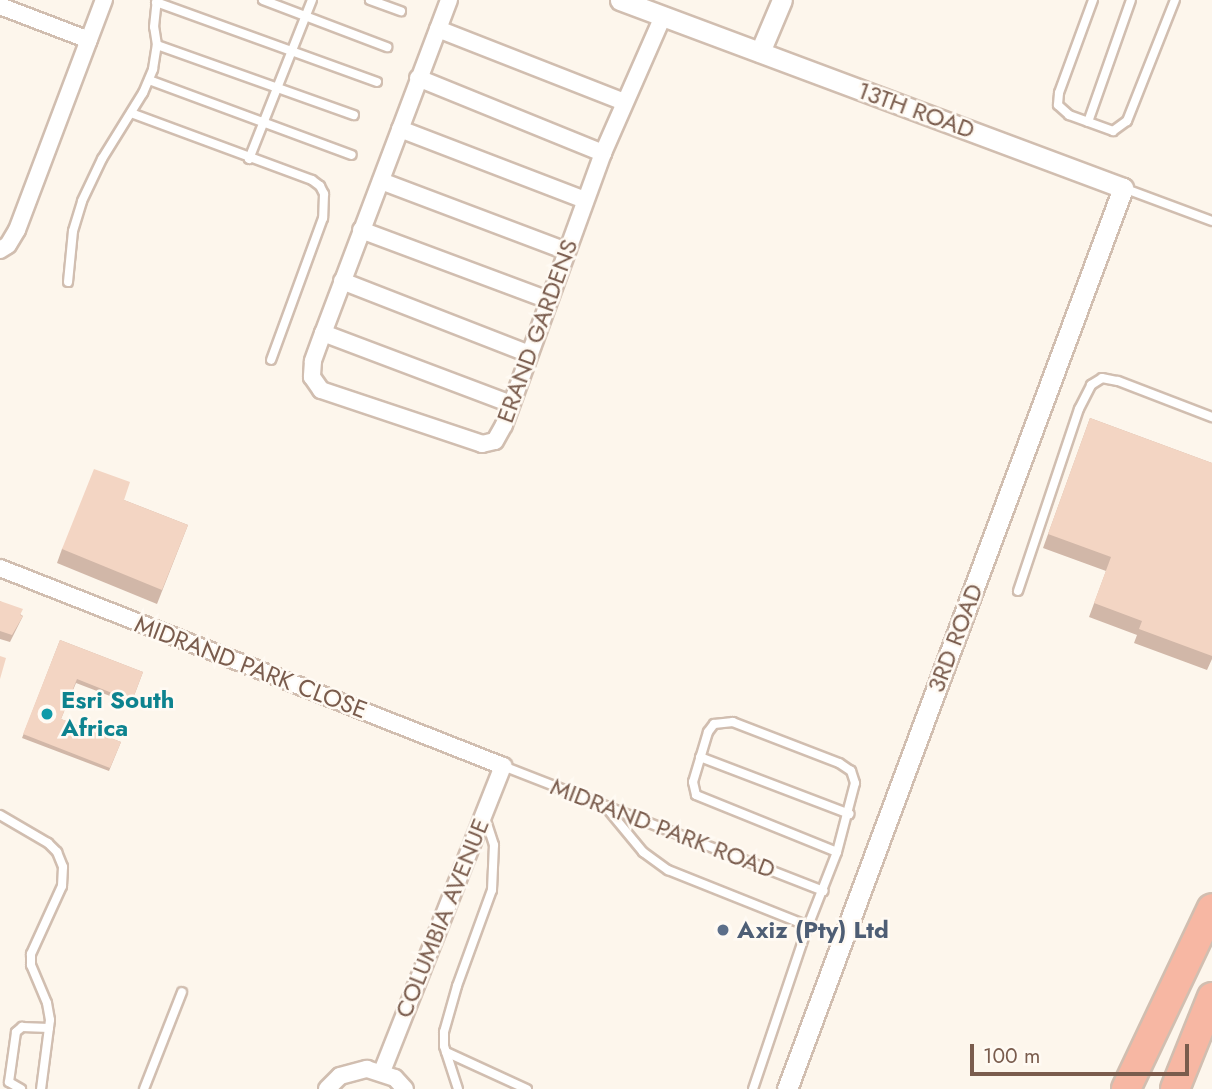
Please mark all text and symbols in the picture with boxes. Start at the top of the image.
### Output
street label: 13TH ROAD [853,76,979,144]
street label: ERAND GARDENS [490,235,584,427]
street label: 3RD ROAD [921,580,989,696]
street label: MIDRAND PARK CLOSE [131,609,371,725]
place label: Esri South Africa [61,686,174,742]
marker: Esri South Africa [39,706,55,722]
street label: MIDRAND PARK ROAD [547,772,779,884]
street label: COLUMBIA AVENUE [389,814,495,1022]
place label: Axiz (Pty) Ltd [737,916,889,944]
marker: Axiz (Pty) Ltd [715,922,731,938]
scale bar [974,1030,1193,1074]
text: 100 m [983,1041,1040,1071]

